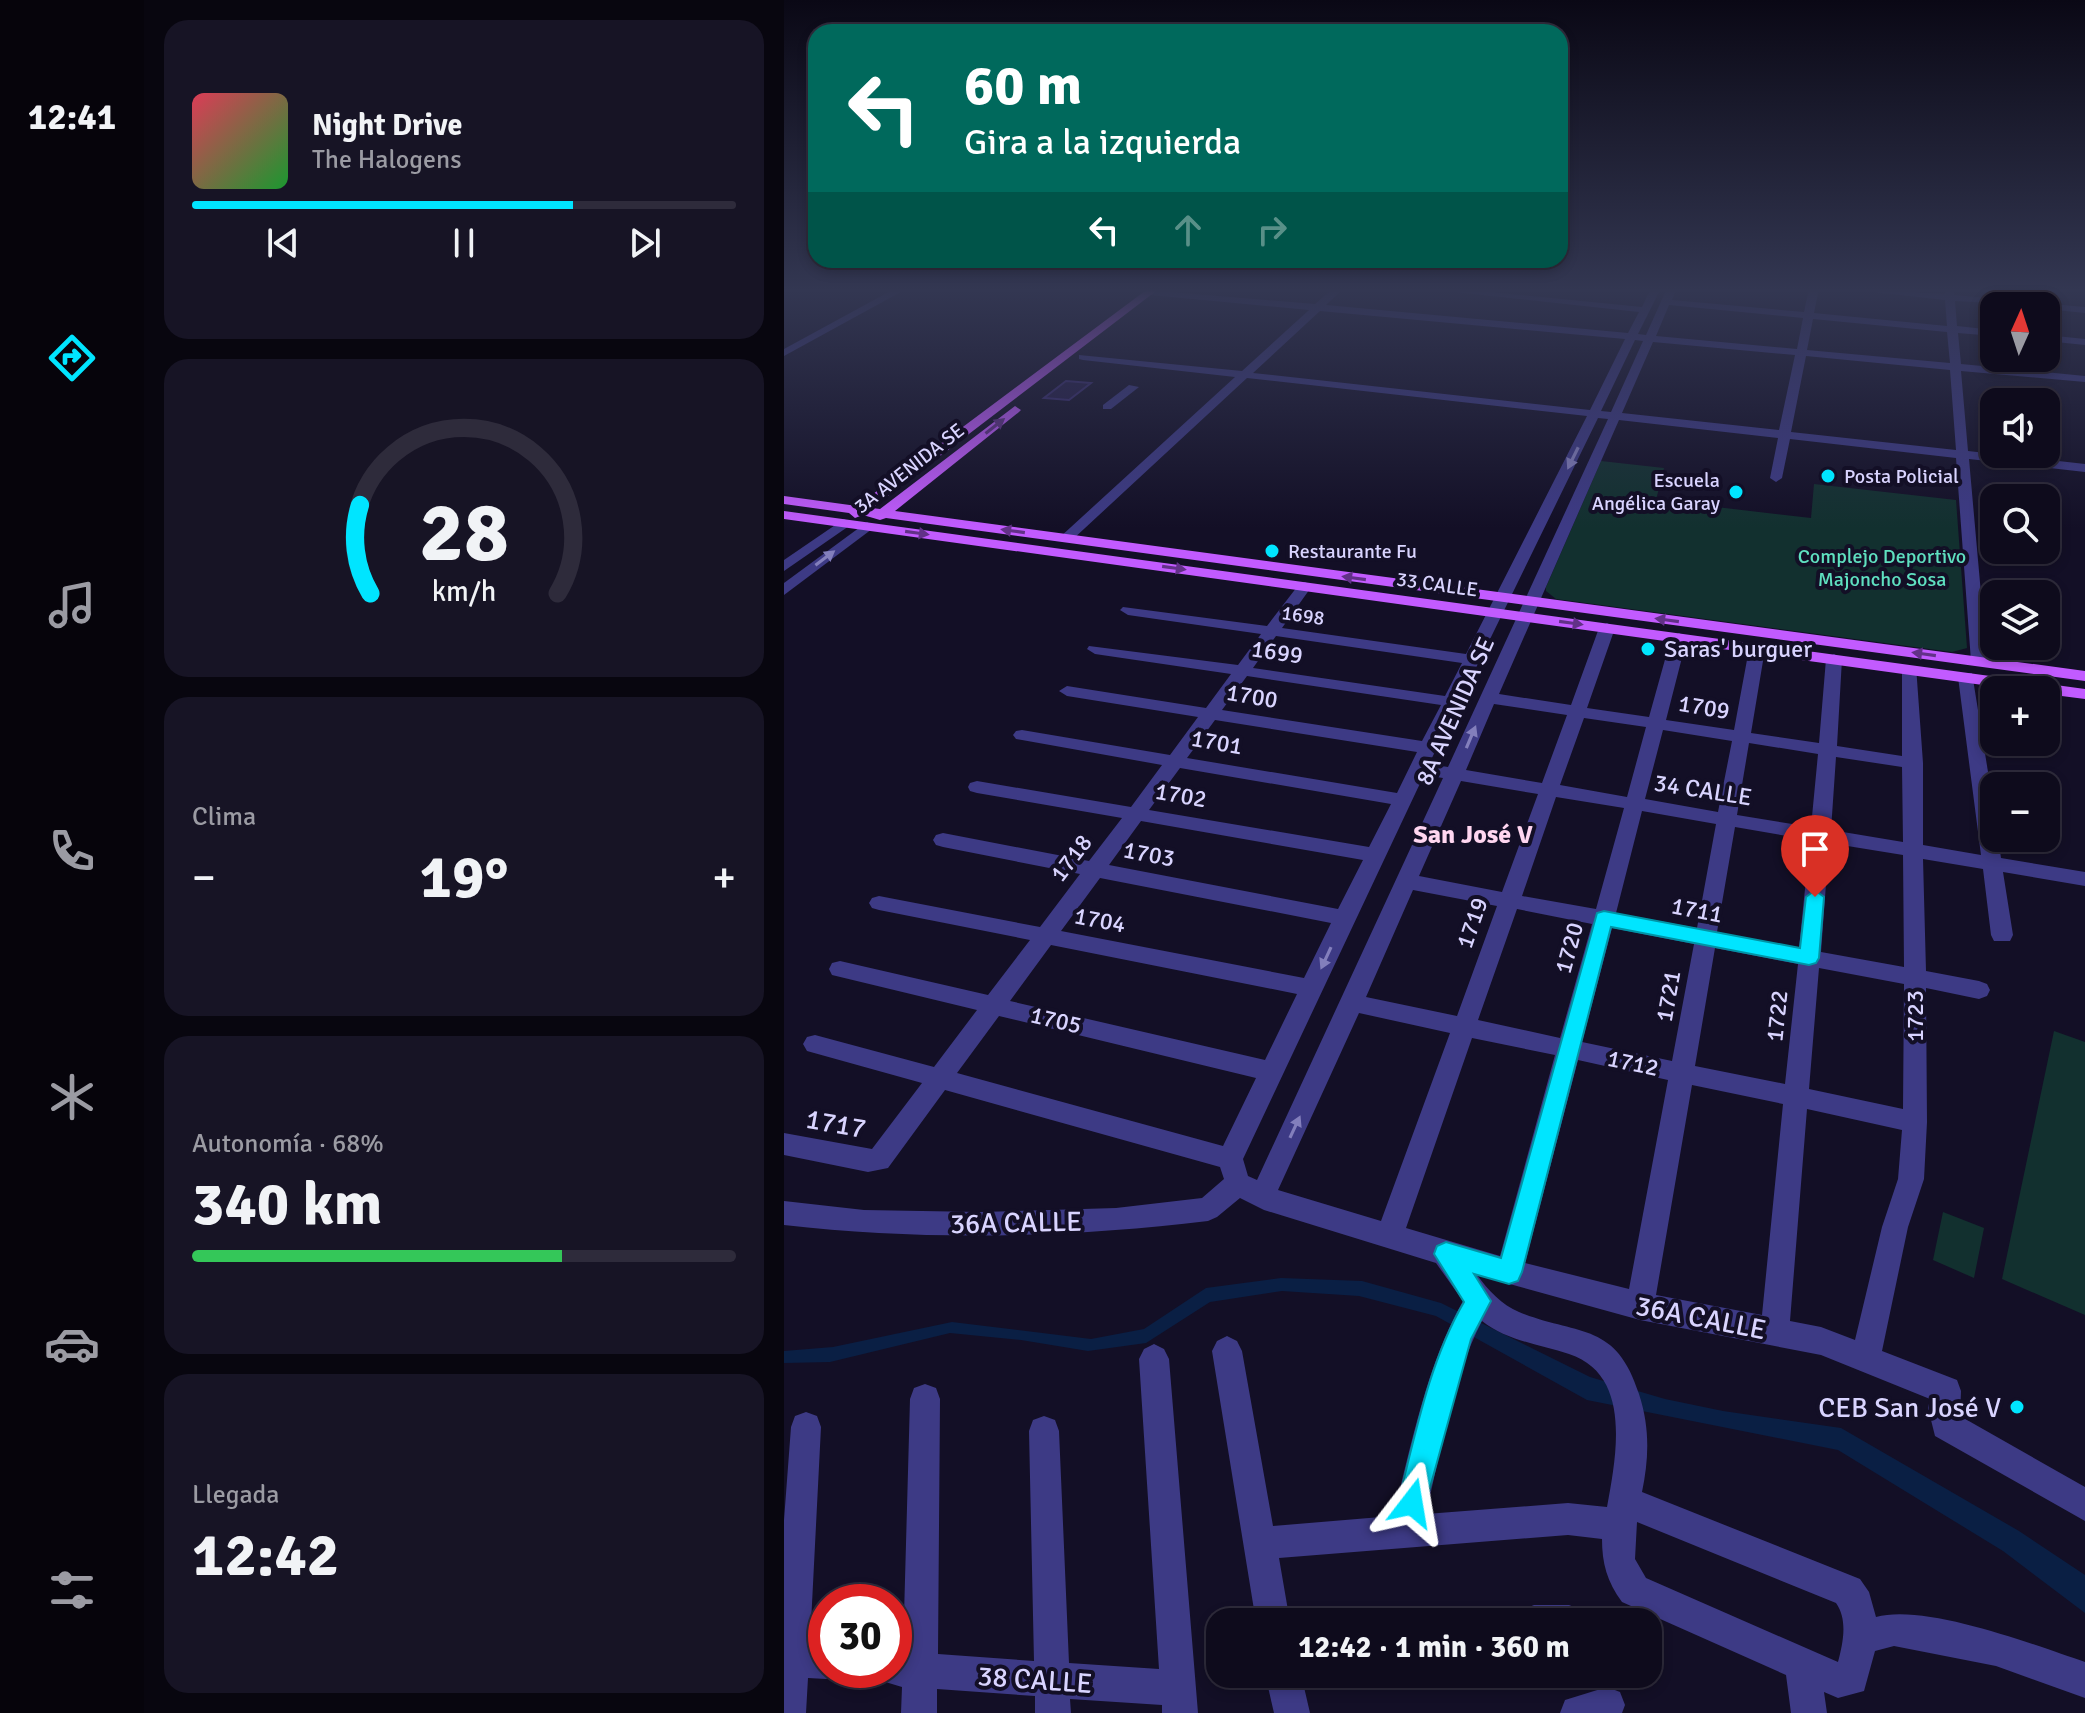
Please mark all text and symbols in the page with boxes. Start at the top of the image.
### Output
text: 60 m [964,51,1082,120]
icon: left [832,56,936,160]
text: 12:41 [28,95,116,140]
text: Night Drive [312,107,462,144]
text: Gira a la izquierda [964,120,1241,165]
text: The Halogens [312,144,462,176]
icon: left [1082,208,1126,252]
icon: ahead [1166,208,1210,252]
icon: right [1250,208,1294,252]
icon: previous [261,221,305,265]
icon: pause [442,221,486,265]
icon: next [623,221,667,265]
north arrow [1980,292,2060,372]
map controls [1980,292,2060,852]
icon: directions [44,330,100,386]
button: sound [1980,388,2060,468]
street label: 3A AVENIDA SE [849,418,969,519]
one-way arrow [985,419,1005,435]
one-way arrow [1566,447,1580,470]
place label: Posta Policial [1844,464,1959,489]
marker: Posta Policial [1819,467,1837,485]
place label: Escuela Angélica Garay [1592,468,1721,516]
text: 28 [419,481,509,583]
marker: Escuela Angélica Garay [1727,483,1745,501]
button: search [1980,484,2060,564]
one-way arrow [1000,524,1025,537]
one-way arrow [905,527,930,540]
place label: Restaurante Fu [1288,539,1417,564]
marker: Restaurante Fu [1263,542,1281,560]
park label: Complejo Deportivo Majoncho Sosa [1798,544,1966,592]
one-way arrow [815,550,836,566]
one-way arrow [1162,562,1187,575]
street label: 33 CALLE [1395,566,1479,603]
one-way arrow [1341,571,1366,584]
text: km/h [432,574,496,609]
icon: music [44,577,100,633]
button: layers [1980,580,2060,660]
street label: 1698 [1280,600,1326,631]
one-way arrow [1654,613,1679,626]
one-way arrow [1558,617,1583,630]
street label: 8A AVENIDA SE [1409,632,1501,790]
street label: 1699 [1249,634,1305,670]
place label: Saras' burguer [1664,634,1812,664]
marker: Saras' burguer [1639,640,1657,658]
one-way arrow [1912,647,1937,660]
button: + [1980,676,2060,756]
street label: 1700 [1224,677,1280,715]
street label: 1709 [1676,688,1732,726]
street label: 1701 [1189,723,1245,761]
one-way arrow [1465,725,1478,749]
street label: 34 CALLE [1652,767,1754,813]
button: − [1980,772,2060,852]
street label: 1702 [1153,776,1209,814]
text: Clima [192,801,256,833]
pin [1781,815,1849,897]
district label: San José V [1413,819,1533,851]
icon: phone [44,823,100,879]
icon: arrive [1793,827,1837,871]
street label: 1718 [1043,828,1099,888]
street label: 1703 [1121,834,1177,874]
text: 19° [420,841,508,915]
text: − [192,851,216,905]
text: + [712,851,736,905]
street label: 1711 [1669,890,1725,930]
street label: 1719 [1449,894,1495,952]
street label: 1704 [1072,900,1128,940]
street label: 1720 [1548,919,1590,977]
one-way arrow [1319,946,1333,970]
street label: 1721 [1649,968,1687,1024]
street label: 1722 [1759,989,1795,1043]
street label: 1723 [1900,990,1930,1042]
street label: 1705 [1027,1000,1085,1040]
street label: 1712 [1605,1043,1661,1083]
icon: climate [44,1069,100,1125]
street label: 1717 [803,1102,869,1146]
one-way arrow [1288,1115,1301,1138]
text: Autonomía · 68% [192,1128,384,1160]
text: 340 km [192,1168,382,1242]
street label: 36A CALLE [950,1205,1082,1241]
street label: 36A CALLE [1633,1289,1769,1347]
icon: car [44,1316,100,1372]
place label: CEB San José V [1818,1391,2001,1425]
marker: CEB San José V [2008,1398,2026,1416]
position arrow [1370,1461,1454,1545]
text: Llegada [192,1479,279,1511]
text: 12:42 [192,1519,339,1593]
icon: filters [44,1562,100,1618]
speed limit sign: 30 [808,1584,912,1688]
text: 12:42 · 1 min · 360 m [1298,1629,1570,1666]
street label: 38 CALLE [976,1659,1093,1701]

